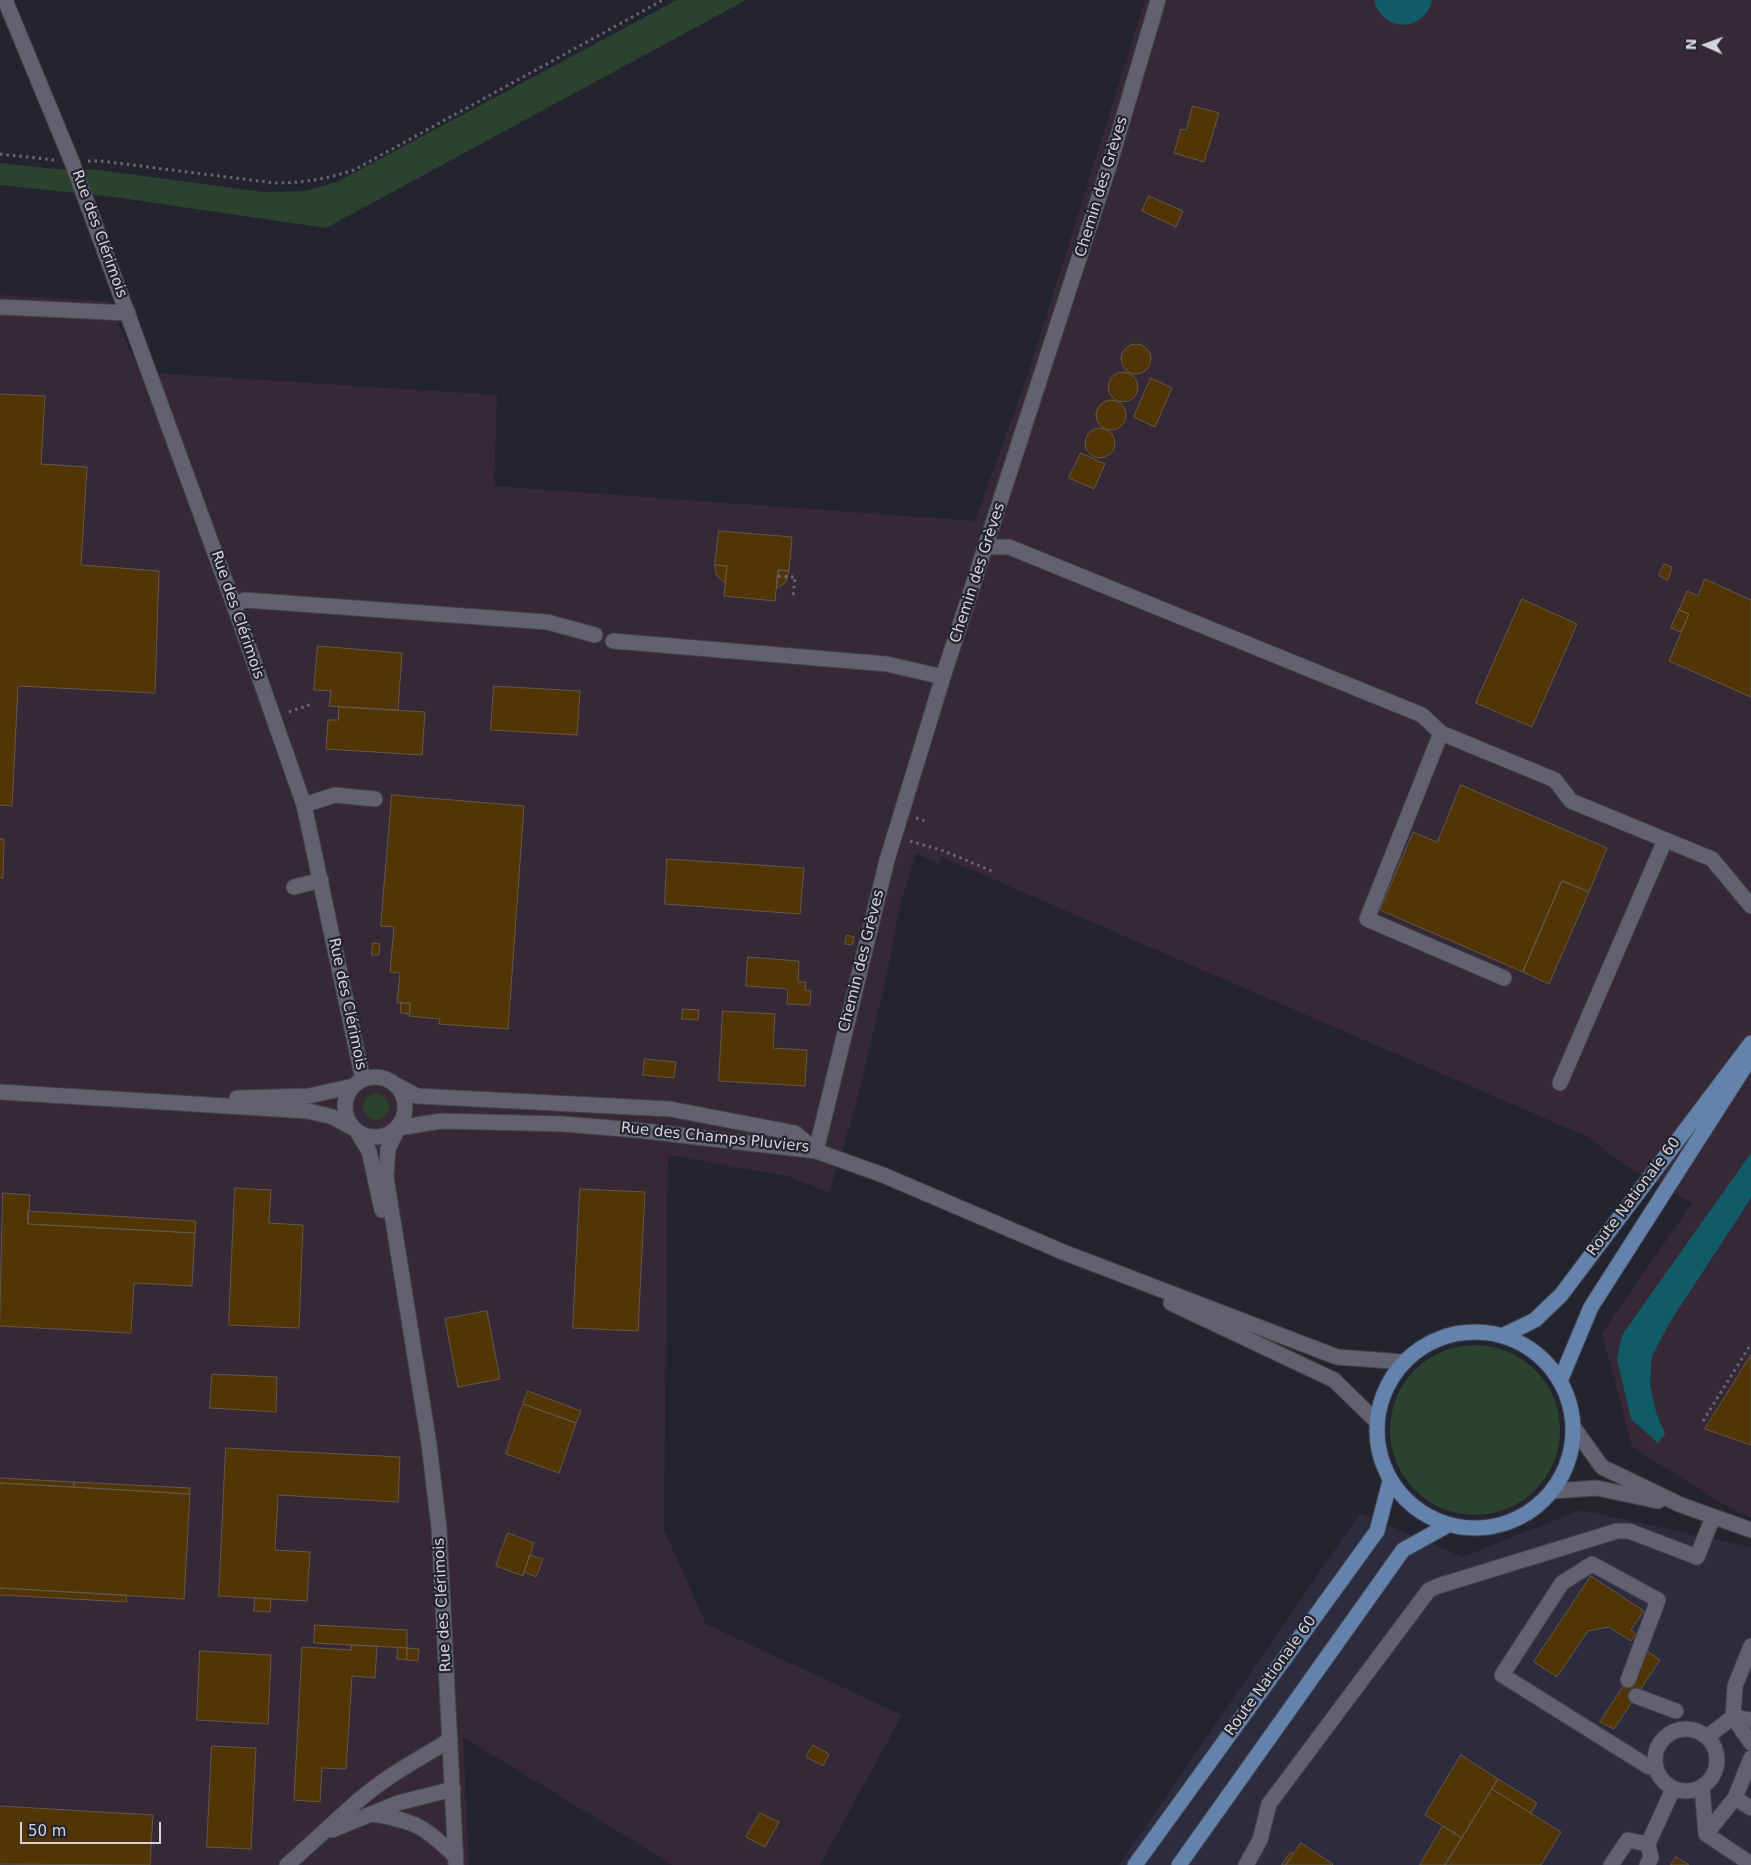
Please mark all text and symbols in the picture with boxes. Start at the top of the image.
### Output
north arrow [1681,20,1731,70]
text: N [1683,38,1699,51]
street label: Chemin des Grèves [1072,114,1132,260]
street label: Rue des Clérimois [68,168,130,300]
street label: Chemin des Grèves [947,501,1009,645]
street label: Rue des Clérimois [207,548,267,682]
street label: Chemin des Grèves [836,888,888,1034]
street label: Rue des Clérimois [324,936,370,1072]
street label: Rue des Champs Pluviers [620,1119,810,1157]
street label: Route Nationale 60 [1584,1134,1684,1260]
street label: Rue des Clérimois [430,1537,456,1673]
street label: Route Nationale 60 [1221,1613,1321,1739]
scale bar [22,1812,164,1844]
text: 50 m [28,1822,66,1840]

